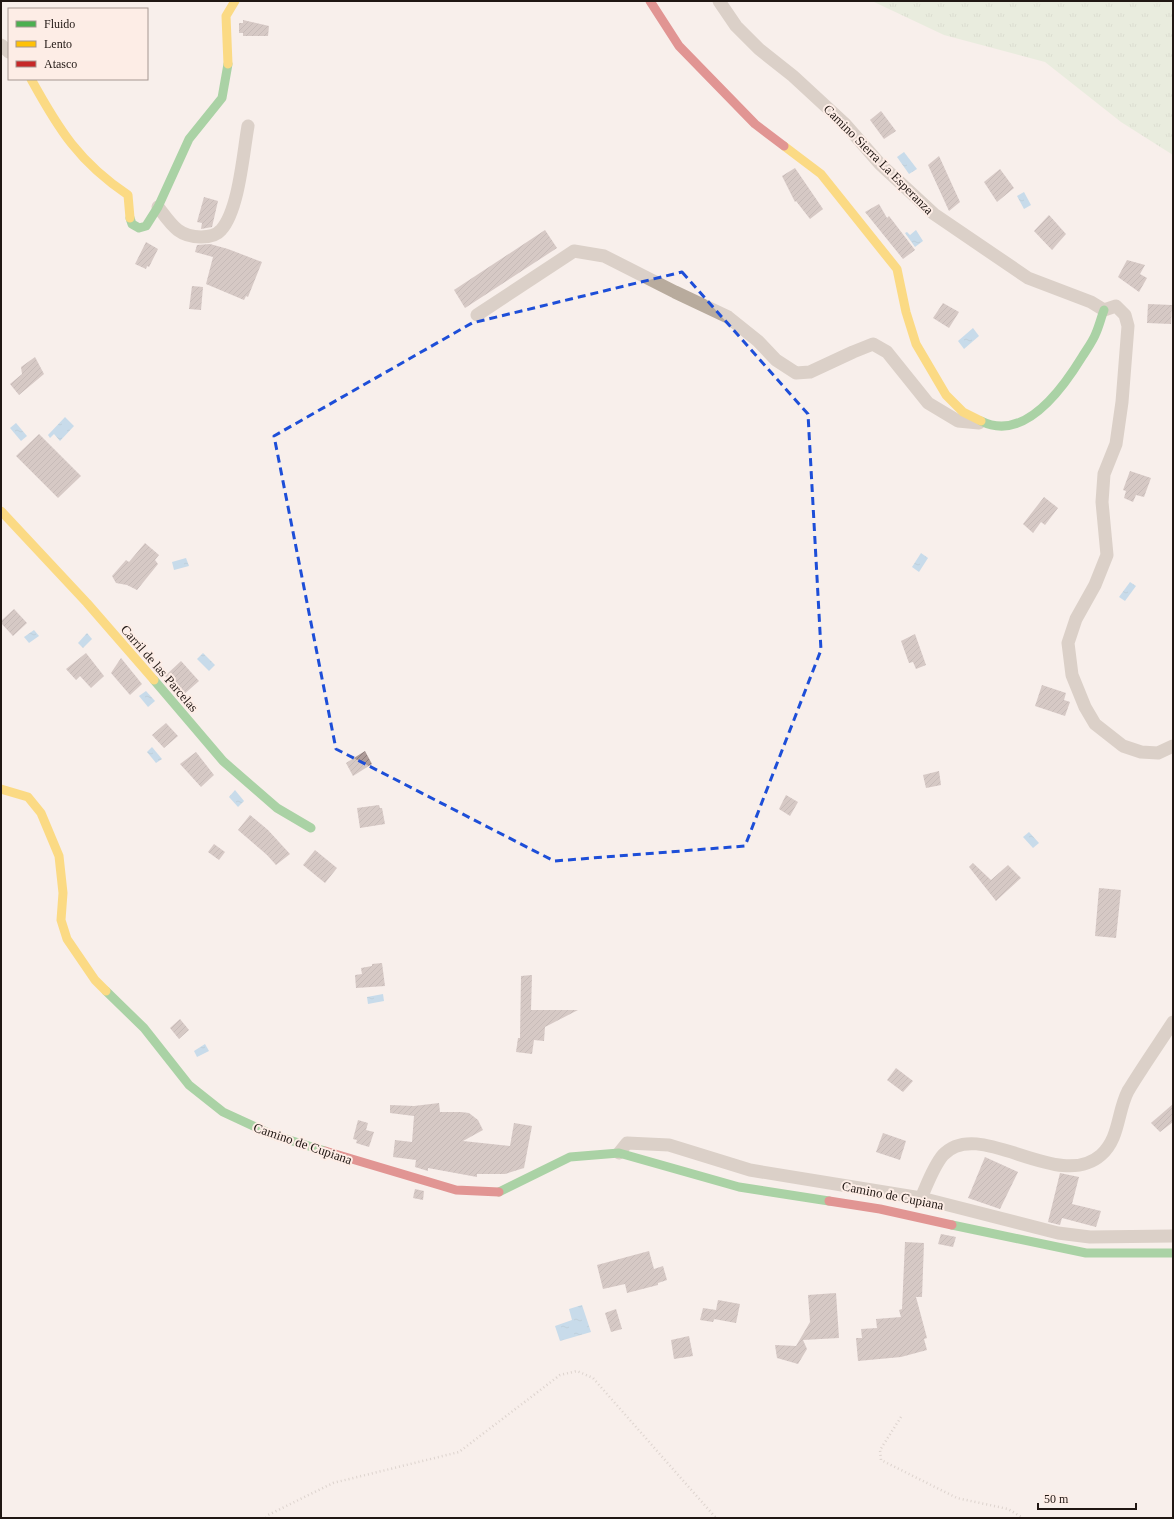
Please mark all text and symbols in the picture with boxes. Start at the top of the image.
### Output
legend [8,8,148,80]
text: Fluido [44,17,75,31]
text: Lento [44,37,72,51]
text: Atasco [44,57,77,71]
street label: Camino Sierra La Esperanza [821,101,937,218]
street label: Carril de las Parcelas [118,622,201,715]
street label: Camino de Cupiana [252,1120,354,1167]
street label: Camino de Cupiana [841,1178,945,1213]
scale bar [1038,1485,1136,1511]
text: 50 m [1044,1492,1069,1506]

